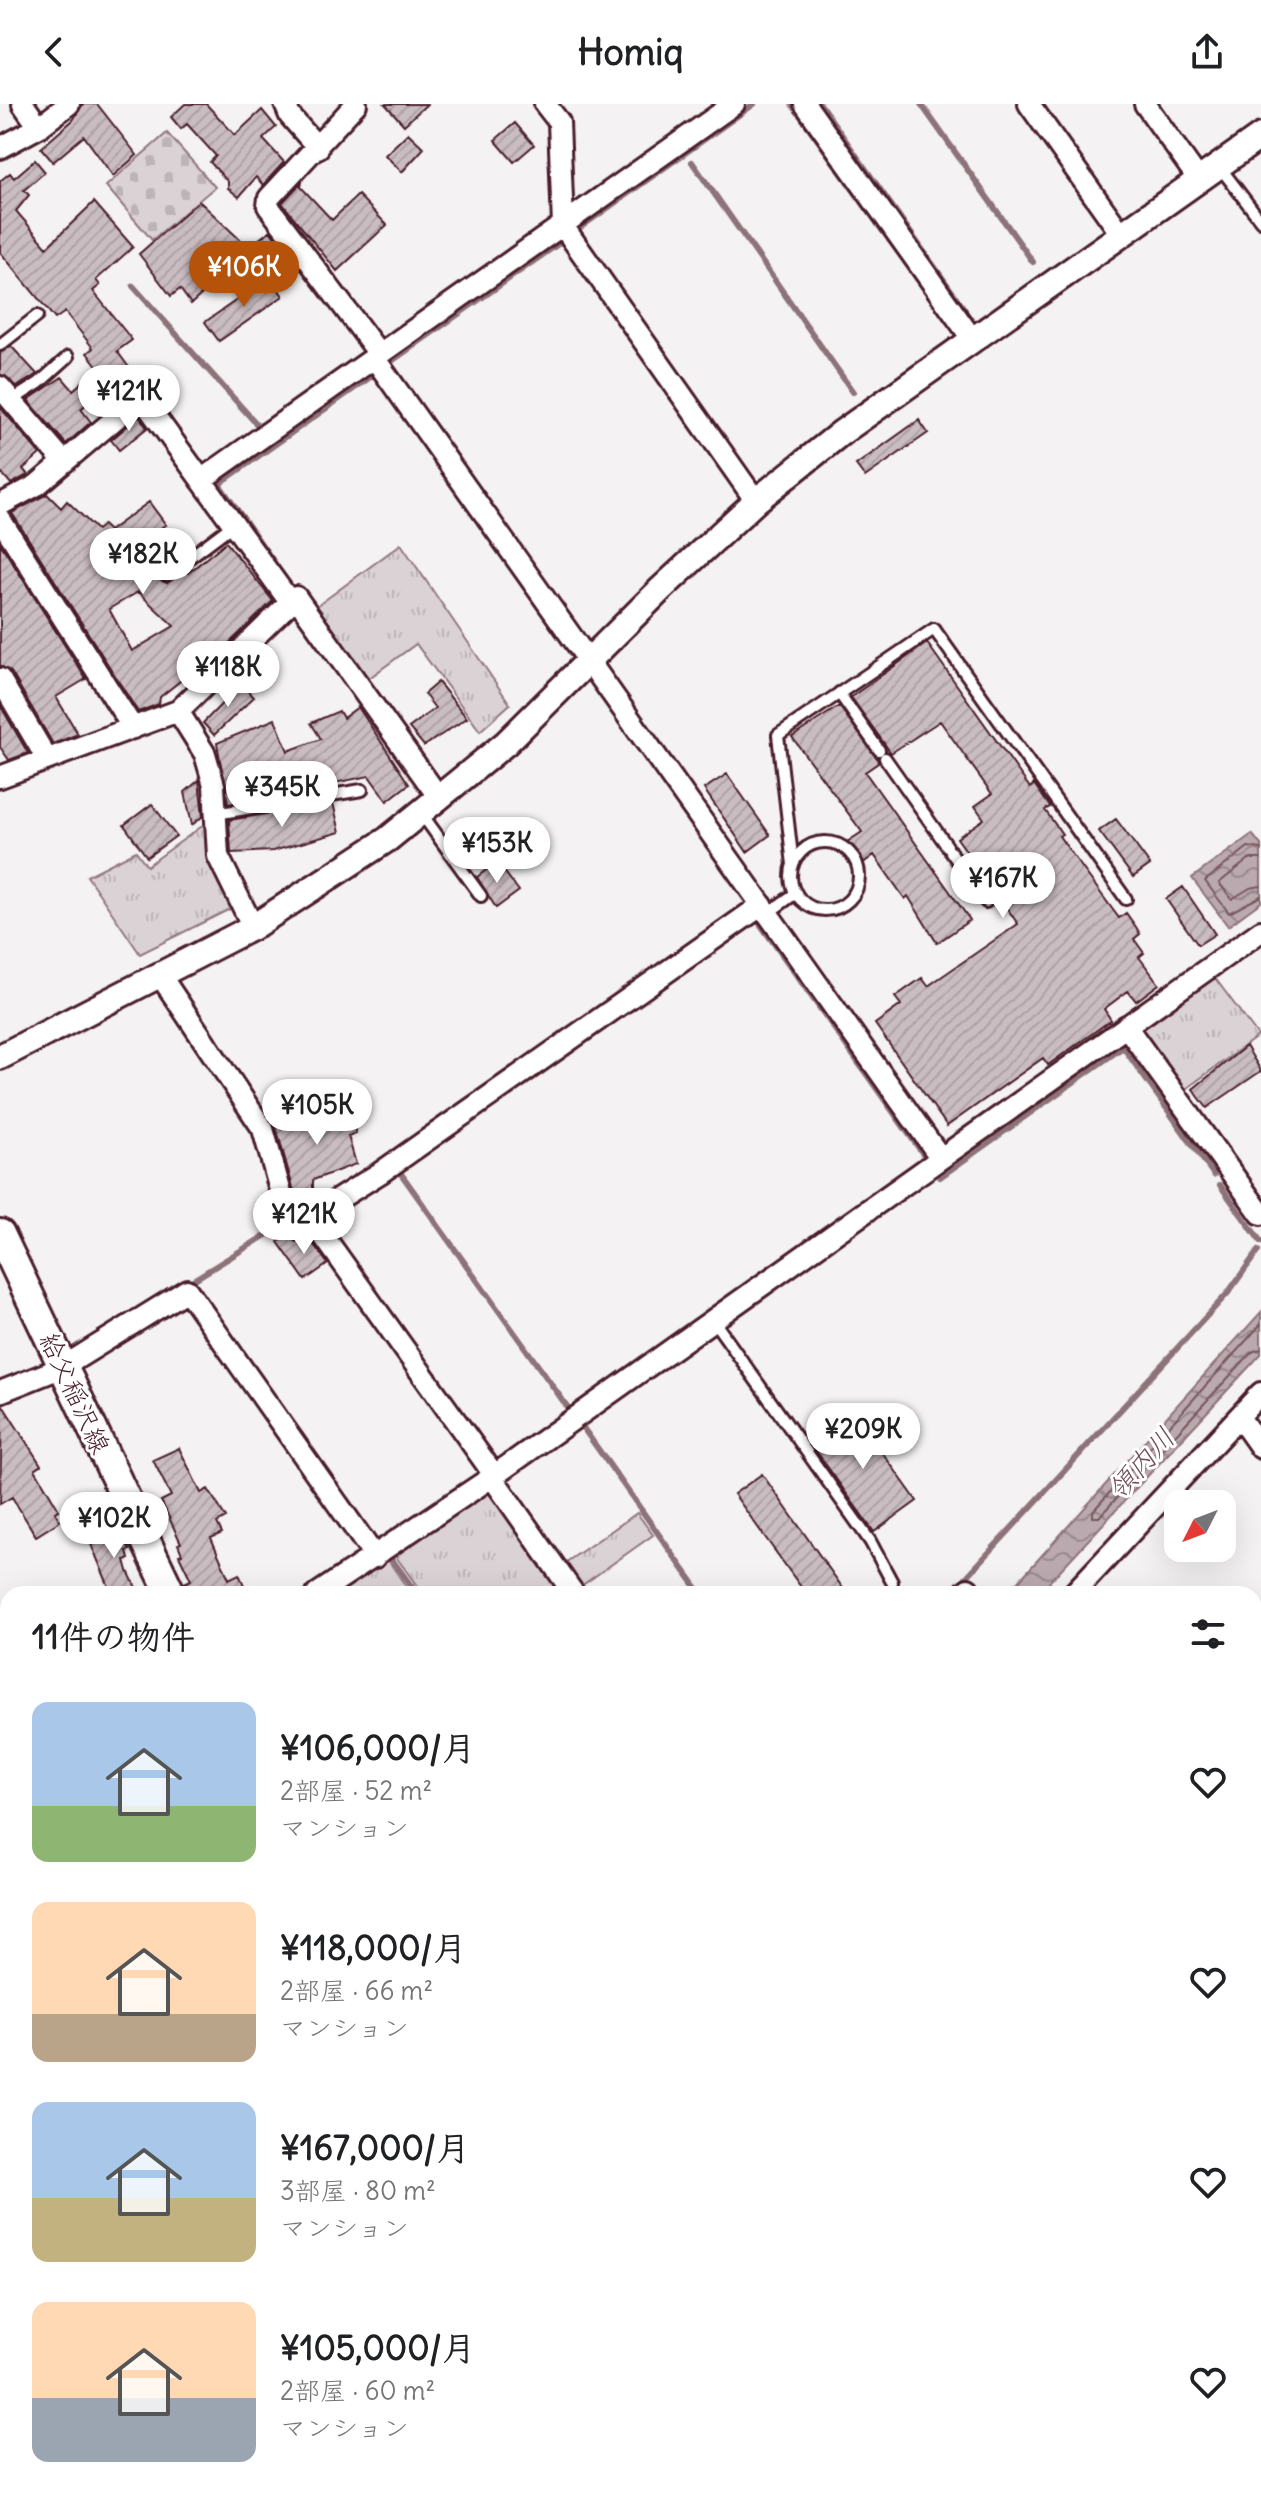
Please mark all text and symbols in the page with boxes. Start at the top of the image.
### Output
icon: back [32,30,76,74]
text: Homiq [578,30,683,75]
icon: share [1185,30,1229,74]
pin: ¥106K [188,241,300,309]
text: ¥106K [207,250,281,283]
pin: ¥121K [73,365,185,433]
text: ¥121K [96,374,162,407]
pin: ¥182K [87,528,199,596]
text: ¥182K [108,537,178,570]
pin: ¥118K [172,641,284,709]
text: ¥118K [195,650,261,683]
pin: ¥345K [226,761,338,829]
text: ¥345K [244,770,320,803]
pin: ¥153K [441,817,553,885]
text: ¥153K [461,826,533,859]
pin: ¥167K [947,852,1059,920]
text: ¥167K [968,861,1038,894]
pin: ¥105K [261,1079,373,1147]
text: ¥105K [280,1088,354,1121]
pin: ¥121K [248,1188,360,1256]
text: ¥121K [271,1197,337,1230]
street label: 給父稲沢線 [33,1327,118,1459]
pin: ¥209K [807,1403,919,1471]
text: ¥209K [824,1412,902,1445]
water label: 領内川 [1100,1420,1182,1506]
north arrow [1164,1490,1236,1562]
map controls [1164,1490,1236,1562]
pin: ¥102K [58,1492,170,1560]
text: ¥102K [78,1501,150,1534]
icon: filters [1186,1612,1230,1656]
text: 11件の物件 [32,1615,195,1658]
text: ¥106,000/月 [280,1726,476,1769]
icon: home [96,1734,192,1830]
icon: heart [1186,1760,1230,1804]
text: 2部屋 · 52 m² [280,1774,432,1807]
text: マンション [280,1811,409,1844]
text: ¥118,000/月 [280,1926,467,1969]
icon: home [96,1934,192,2030]
icon: heart [1186,1960,1230,2004]
text: 2部屋 · 66 m² [280,1974,433,2007]
text: マンション [280,2011,409,2044]
text: ¥167,000/月 [280,2126,470,2169]
icon: home [96,2134,192,2230]
icon: heart [1186,2160,1230,2204]
text: 3部屋 · 80 m² [280,2174,436,2207]
text: マンション [280,2211,409,2244]
text: ¥105,000/月 [280,2326,476,2369]
icon: home [96,2334,192,2430]
icon: heart [1186,2360,1230,2404]
text: 2部屋 · 60 m² [280,2374,435,2407]
text: マンション [280,2411,409,2444]

